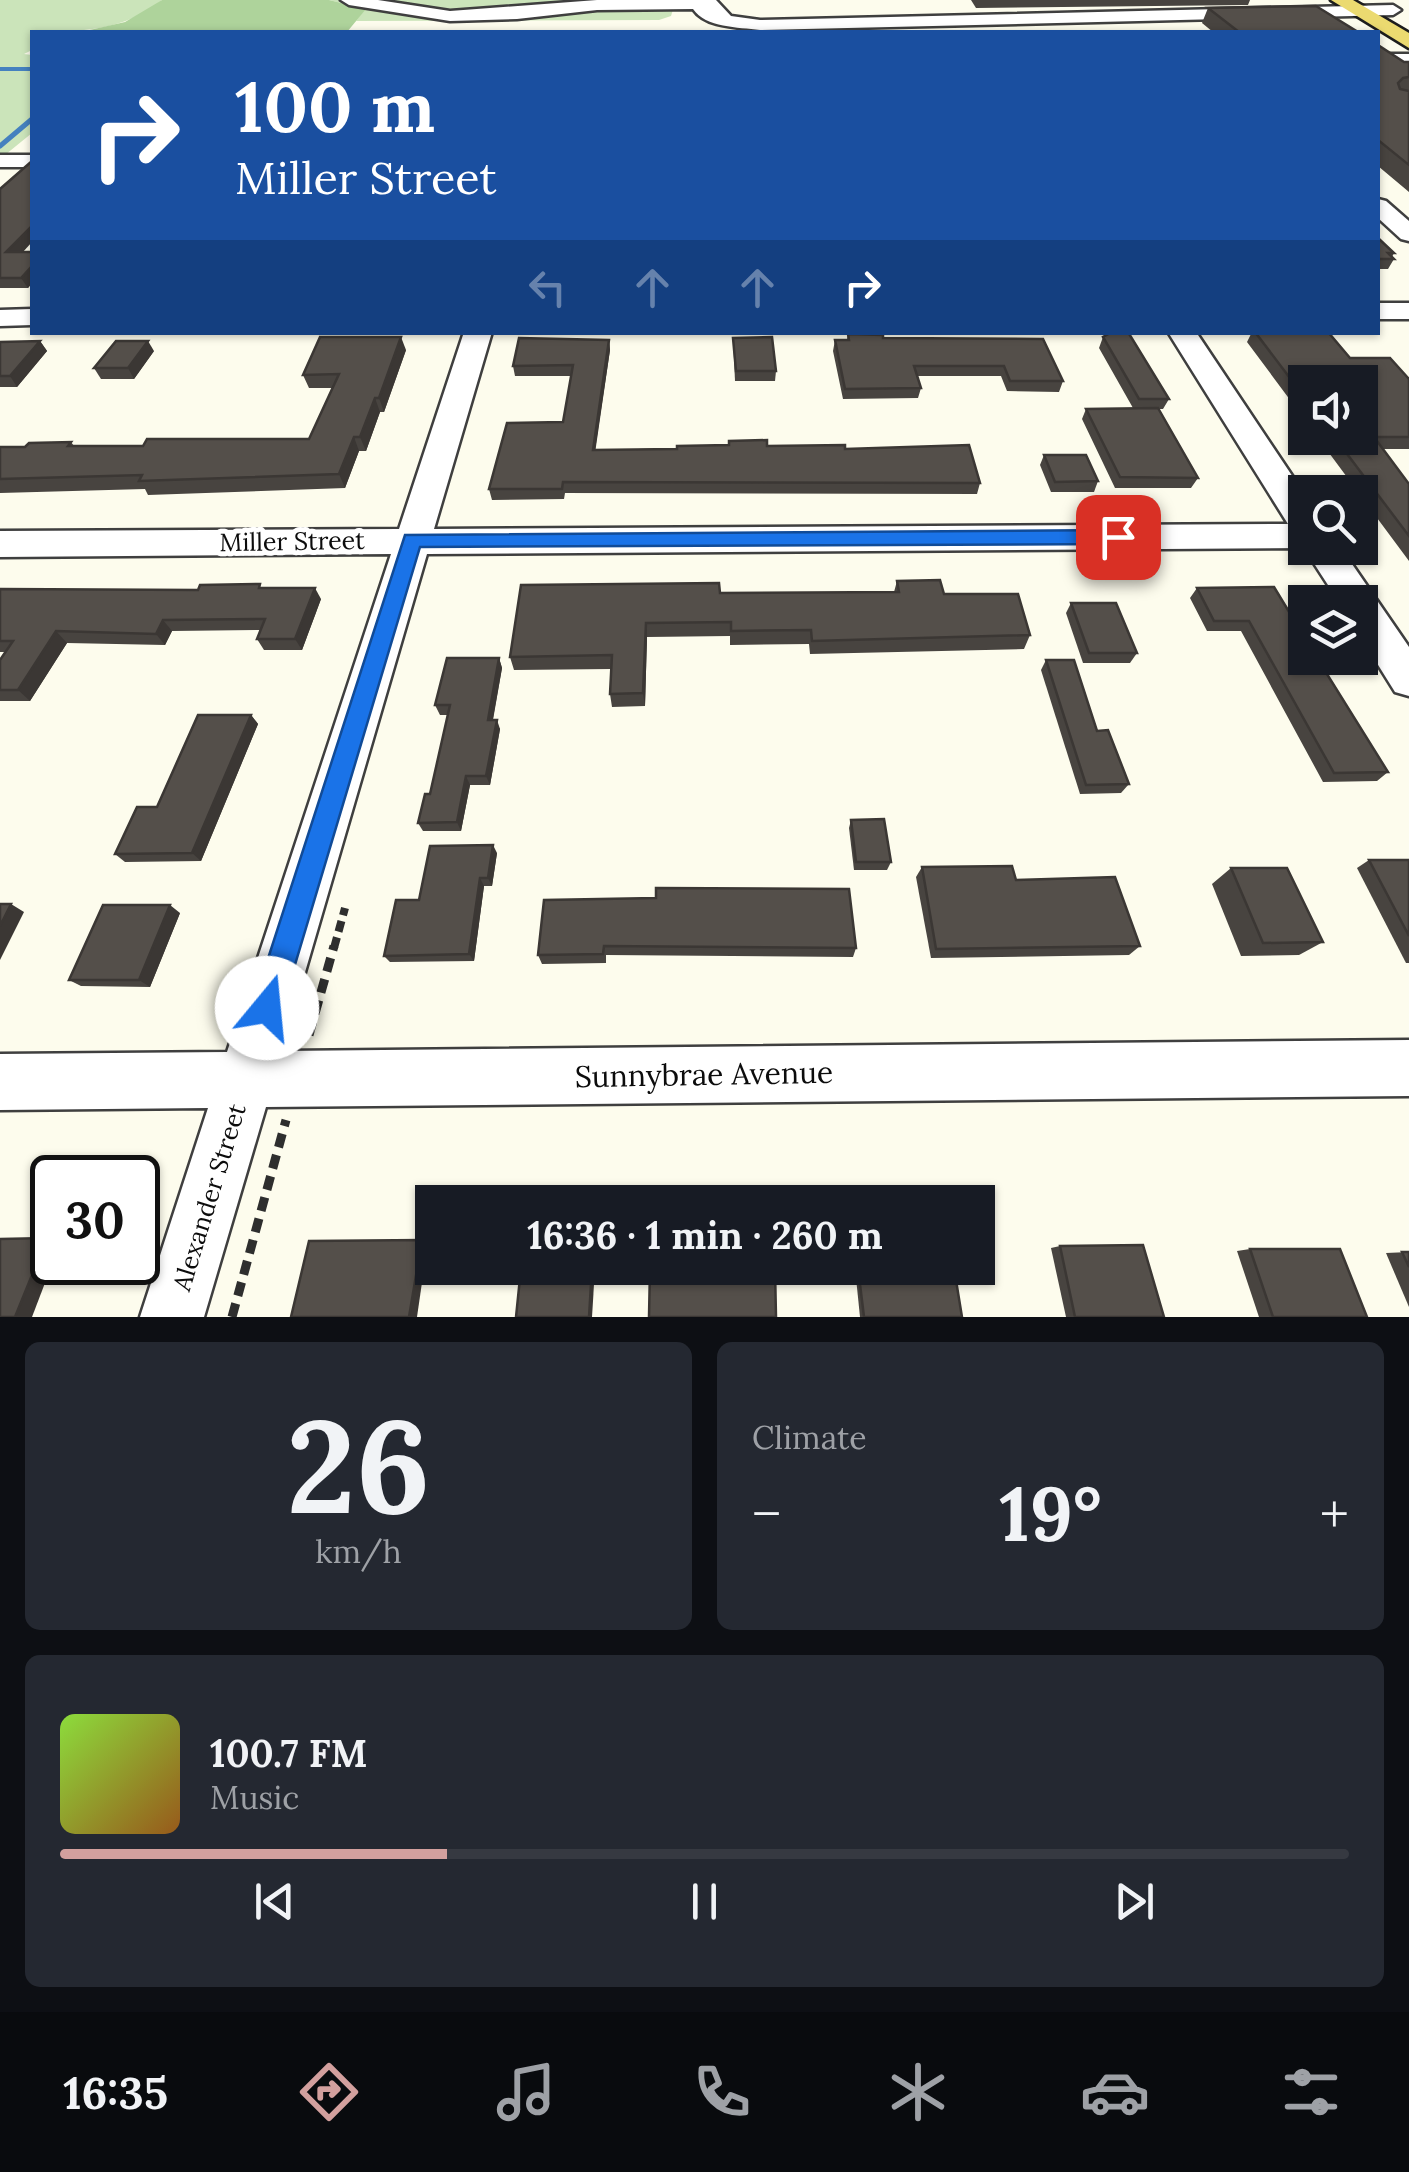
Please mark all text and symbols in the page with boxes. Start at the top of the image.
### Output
text: 100 m [235,62,435,151]
icon: right [70,70,200,200]
text: Miller Street [235,149,497,206]
icon: left [520,260,575,315]
icon: ahead [625,260,680,315]
icon: ahead [730,260,785,315]
icon: right [835,260,890,315]
map controls [1288,365,1378,675]
button: sound [1288,365,1378,455]
button: search [1288,475,1378,565]
pin [1076,495,1161,580]
icon: arrive [1091,510,1146,565]
street label: Miller Street [219,524,365,558]
button: layers [1288,585,1378,675]
position arrow [215,956,319,1060]
street label: Sunnybrae Avenue [574,1053,833,1096]
street label: Alexander Street [165,1099,253,1295]
speed limit sign: 30 [30,1155,160,1285]
text: 16:36 · 1 min · 260 m [527,1211,883,1259]
text: 26 [286,1382,431,1549]
text: Climate [752,1417,867,1458]
text: 19° [999,1466,1102,1562]
text: − [752,1479,781,1549]
text: + [1320,1479,1349,1549]
text: km/h [315,1531,402,1572]
text: 100.7 FM [210,1729,367,1777]
text: Music [210,1777,299,1818]
icon: previous [247,1874,302,1929]
icon: pause [677,1874,732,1929]
icon: next [1107,1874,1162,1929]
icon: directions [294,2057,364,2127]
icon: music [491,2057,561,2127]
icon: phone [687,2057,757,2127]
icon: climate [883,2057,953,2127]
icon: car [1080,2057,1150,2127]
icon: filters [1276,2057,1346,2127]
text: 16:35 [63,2064,168,2121]

